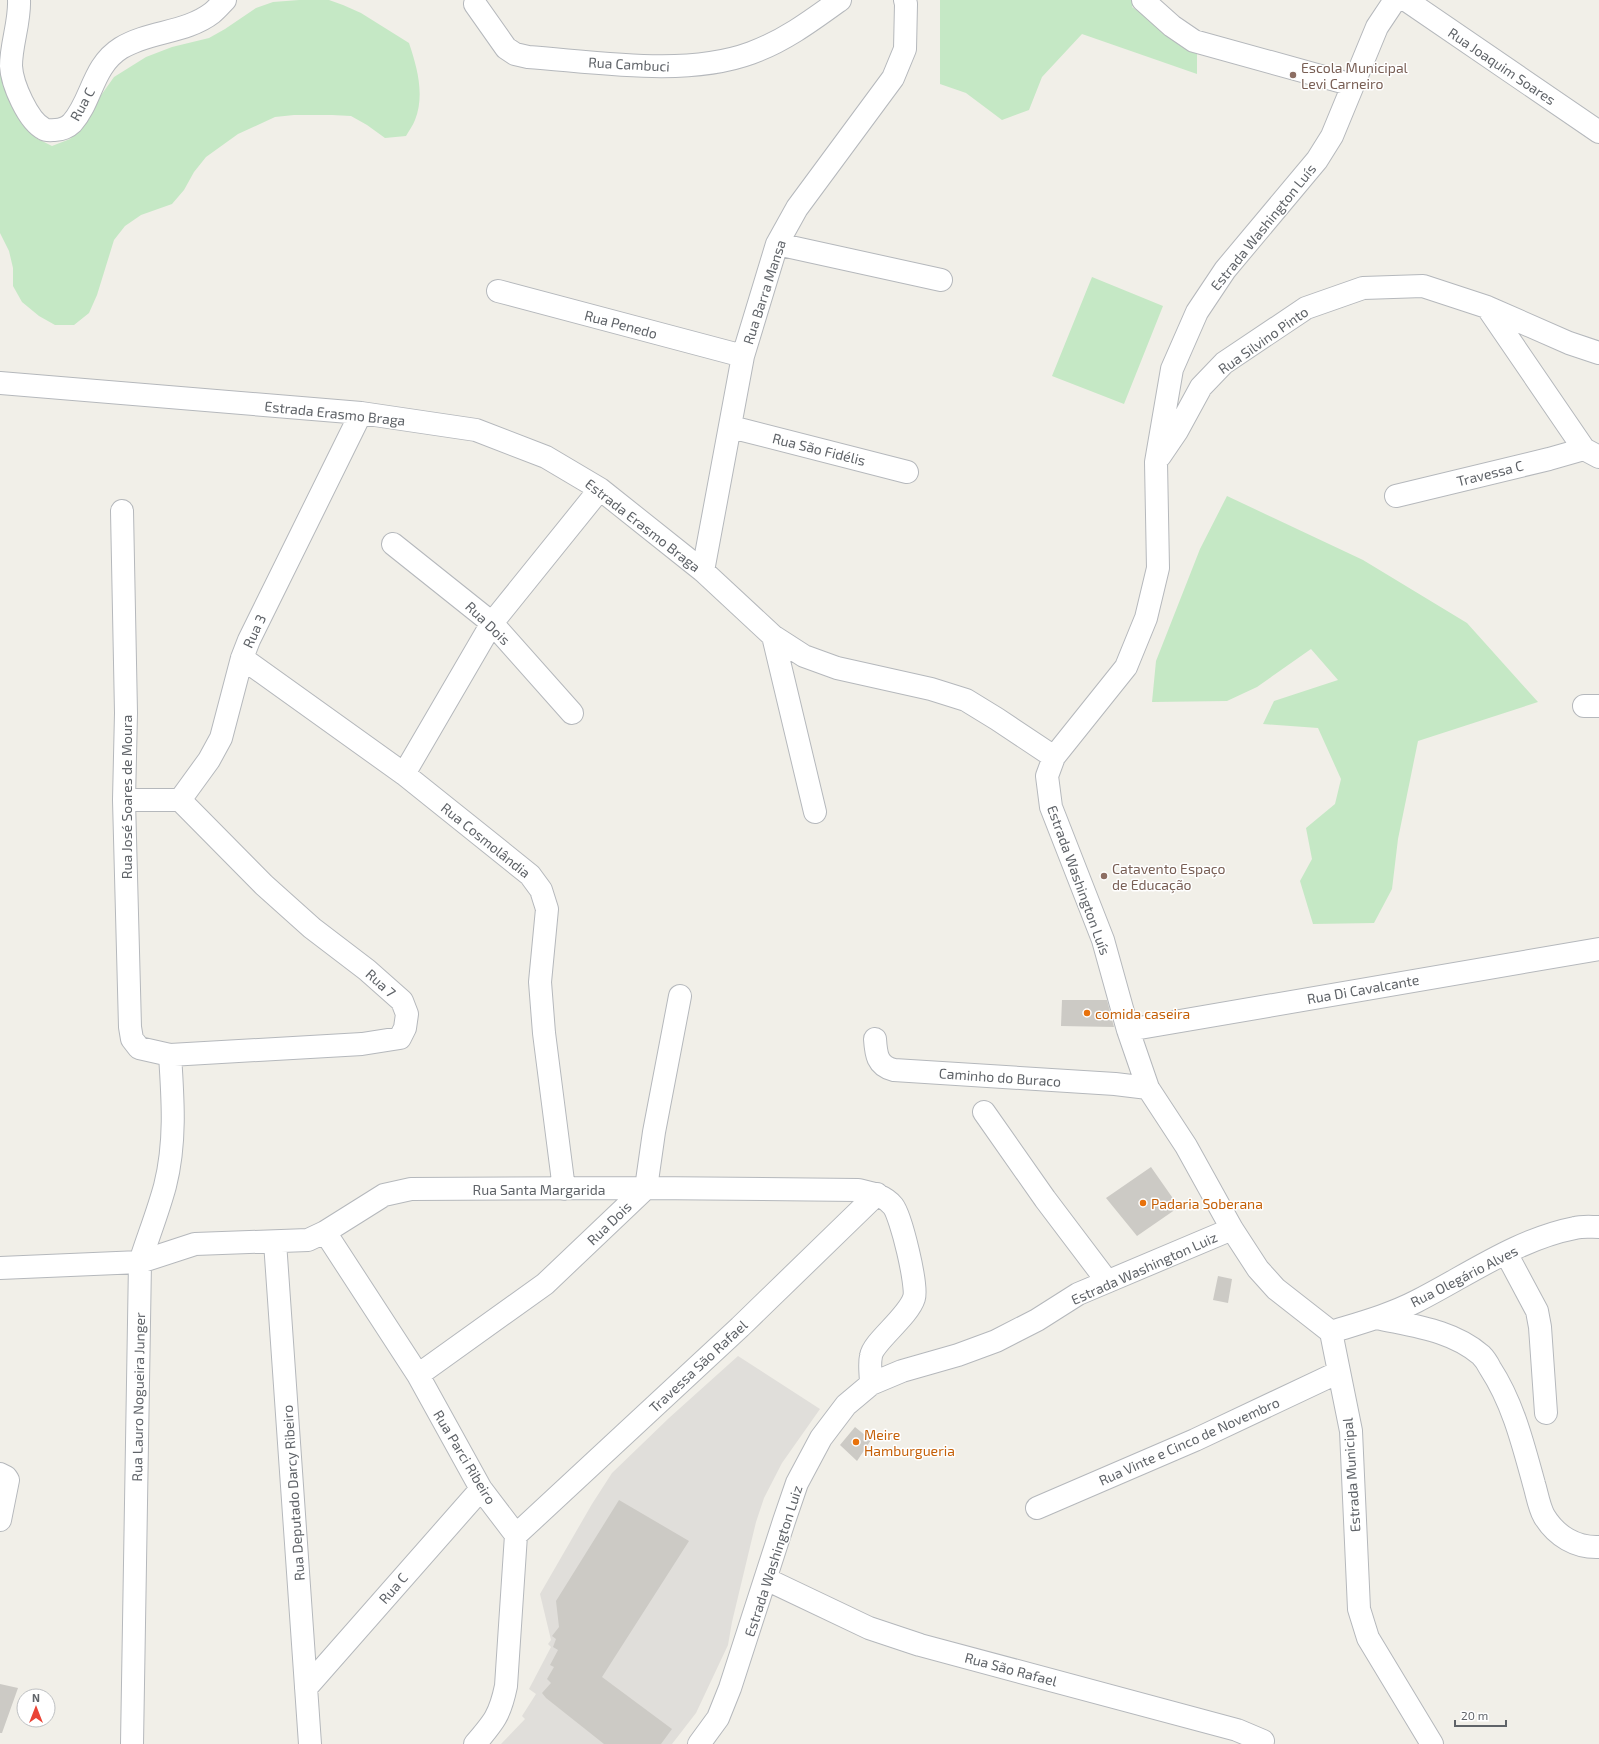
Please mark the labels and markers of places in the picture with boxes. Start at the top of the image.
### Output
place label: Escola Municipal Levi Carneiro [1301,59,1409,92]
marker: Escola Municipal Levi Carneiro [1288,70,1298,80]
place label: Catavento Espaço de Educação [1112,860,1226,894]
marker: Catavento Espaço de Educação [1099,871,1109,881]
place label: comida caseira [1095,1005,1190,1022]
marker: comida caseira [1082,1008,1092,1018]
place label: Padaria Soberana [1151,1195,1263,1212]
marker: Padaria Soberana [1138,1198,1148,1208]
place label: Meire Hamburgueria [864,1426,955,1459]
marker: Meire Hamburgueria [851,1437,861,1447]

